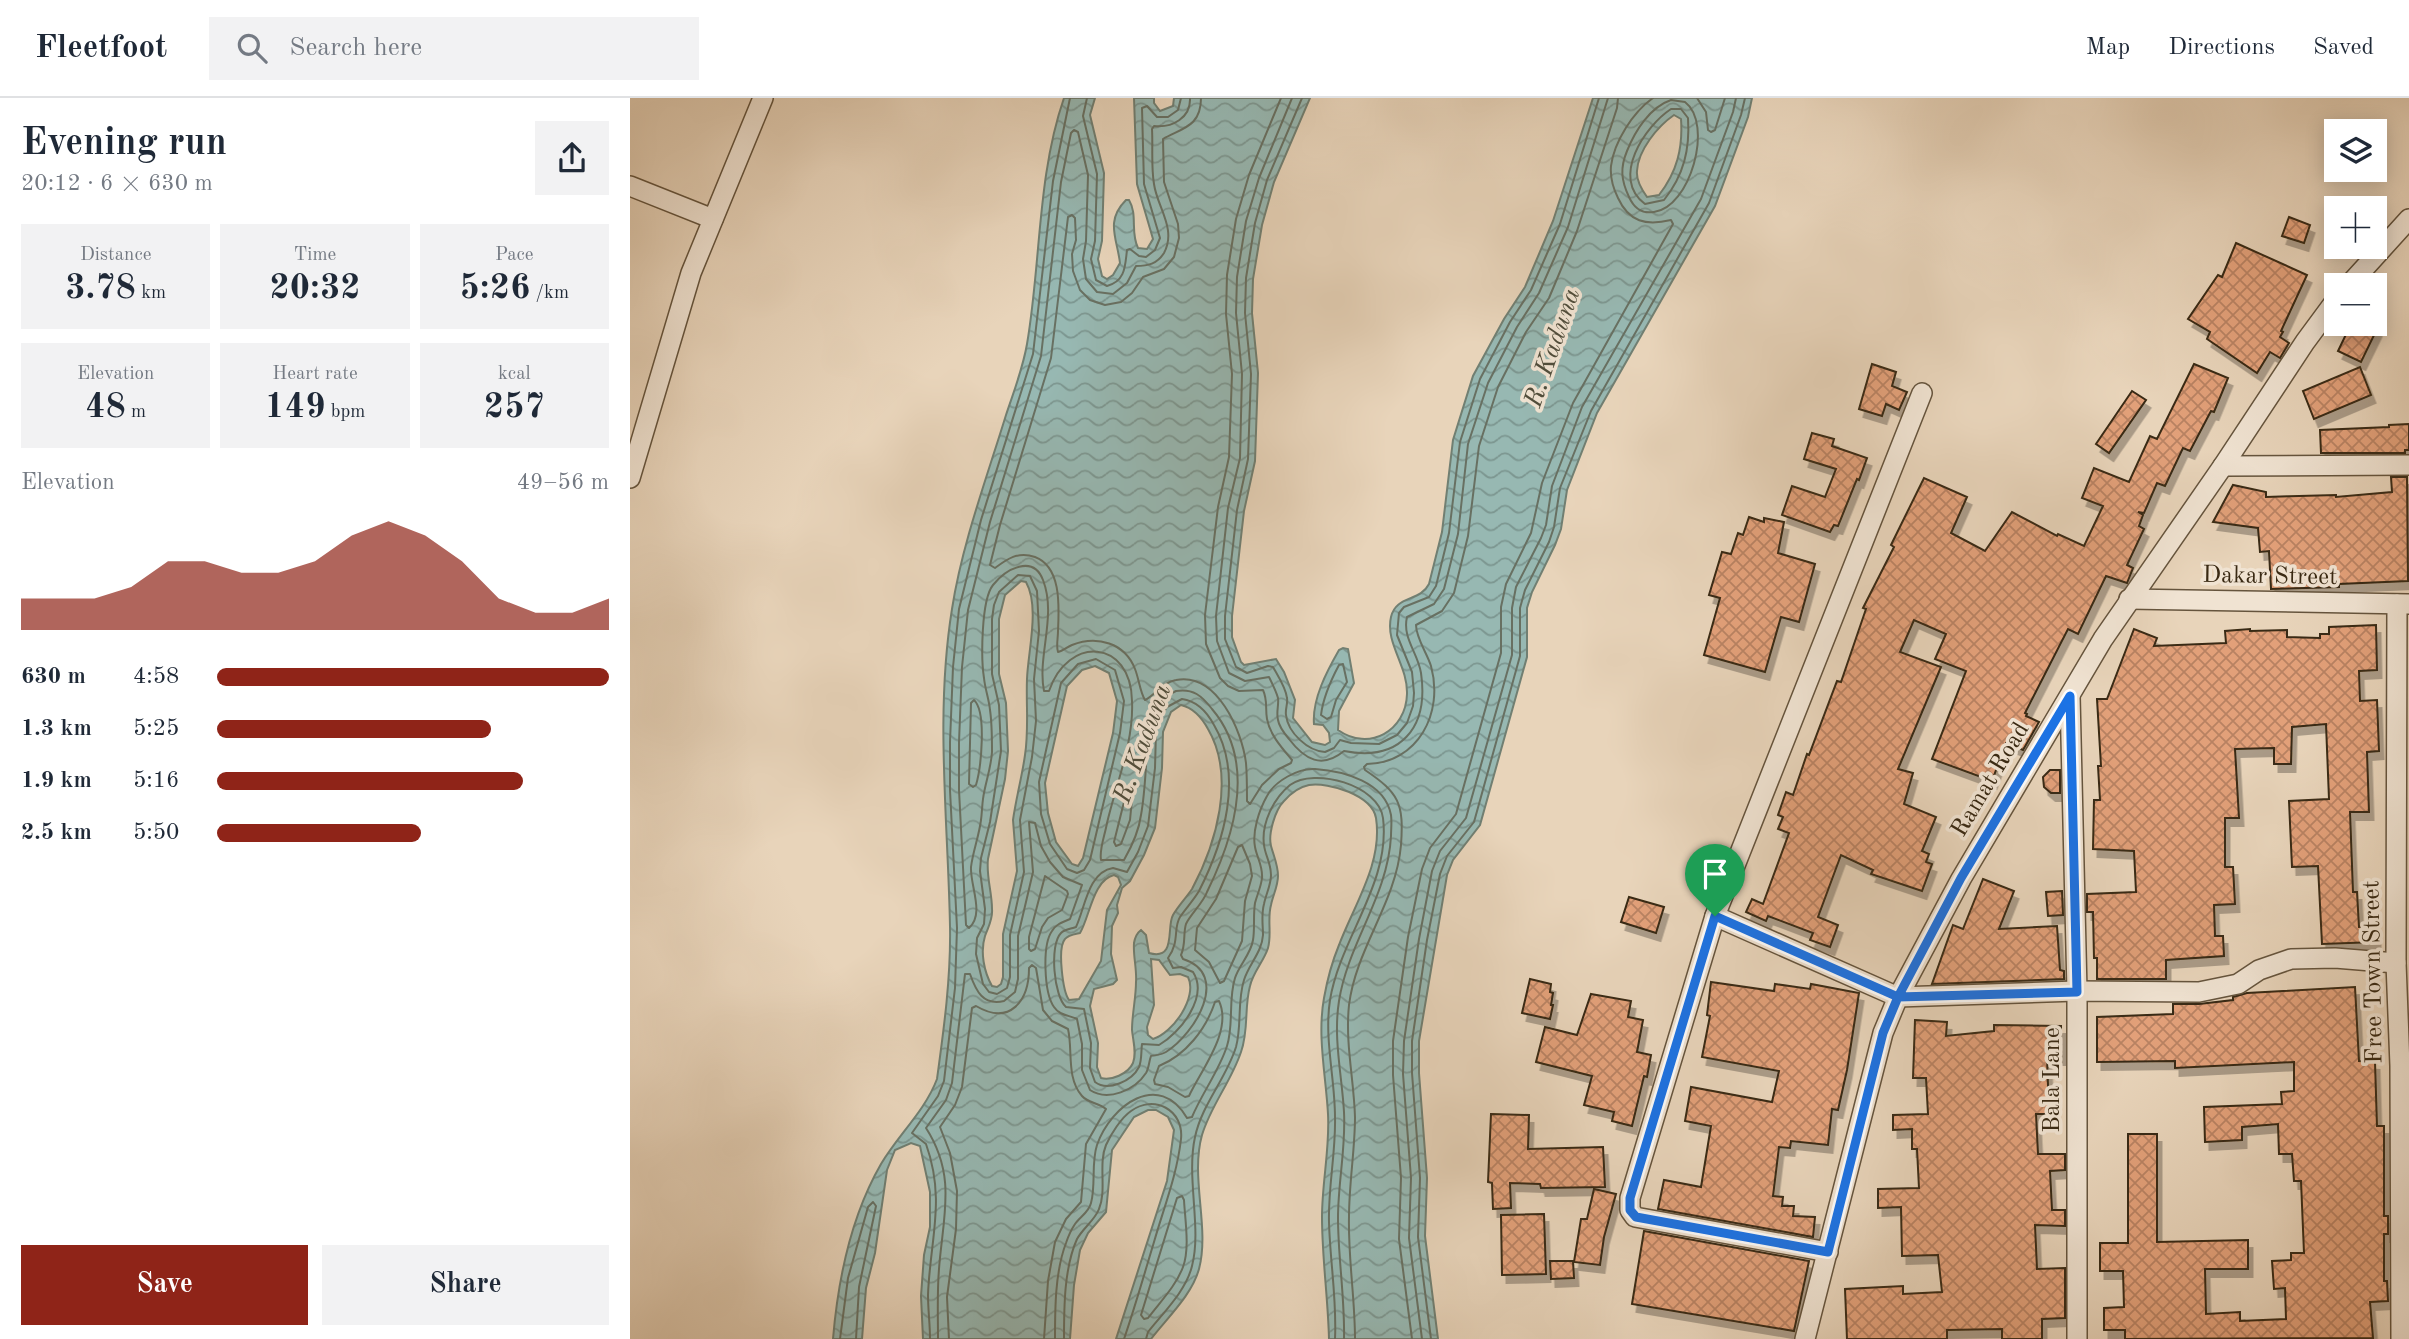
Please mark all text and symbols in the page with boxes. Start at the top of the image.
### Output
search box [209,17,699,80]
icon: search [233,29,271,67]
text: Fleetfoot [35,32,167,65]
text: Search here [289,35,422,61]
text: Map [2086,36,2130,60]
text: Directions [2168,36,2275,60]
text: Saved [2313,36,2374,60]
map controls [2324,119,2387,336]
button: layers [2324,119,2387,182]
button: share [535,121,609,195]
text: Evening run [21,125,227,163]
text: 20:12 · 6 × 630 m [21,172,213,195]
button: + [2324,196,2387,259]
text: Distance [80,246,151,265]
text: Time [294,246,336,265]
text: Pace [495,246,534,265]
text: 3.78 [65,271,136,306]
text: 20:32 [269,271,361,306]
text: 5:26 [460,271,530,306]
button: − [2324,273,2387,336]
text: km [136,284,166,303]
text: /km [530,284,569,303]
water label: R. Kaduna [1520,285,1586,412]
text: Elevation [77,365,154,384]
text: Heart rate [272,365,358,384]
text: kcal [498,365,531,384]
text: 48 [85,390,126,425]
text: 149 [265,390,325,425]
text: 257 [484,390,545,425]
text: m [126,403,146,422]
text: bpm [325,403,365,422]
text: Elevation [21,471,115,494]
text: 49–56 m [517,471,609,494]
street label: Dakar Street [2202,564,2338,590]
text: 630 m [21,665,86,688]
text: 4:58 [133,665,179,688]
water label: R. Kaduna [1109,681,1176,808]
text: 1.3 km [21,717,92,740]
text: 5:25 [133,717,179,740]
street label: Ramat Road [1948,719,2034,841]
text: 1.9 km [21,769,92,792]
text: 5:16 [133,769,179,792]
text: 2.5 km [21,821,92,844]
text: 5:50 [133,821,179,844]
pin [1685,844,1745,916]
icon: arrive [1696,855,1734,893]
street label: Free Town Street [2360,880,2388,1064]
street label: Bala Lane [2041,1027,2065,1133]
button: Save [21,1245,308,1325]
button: Share [322,1245,609,1325]

